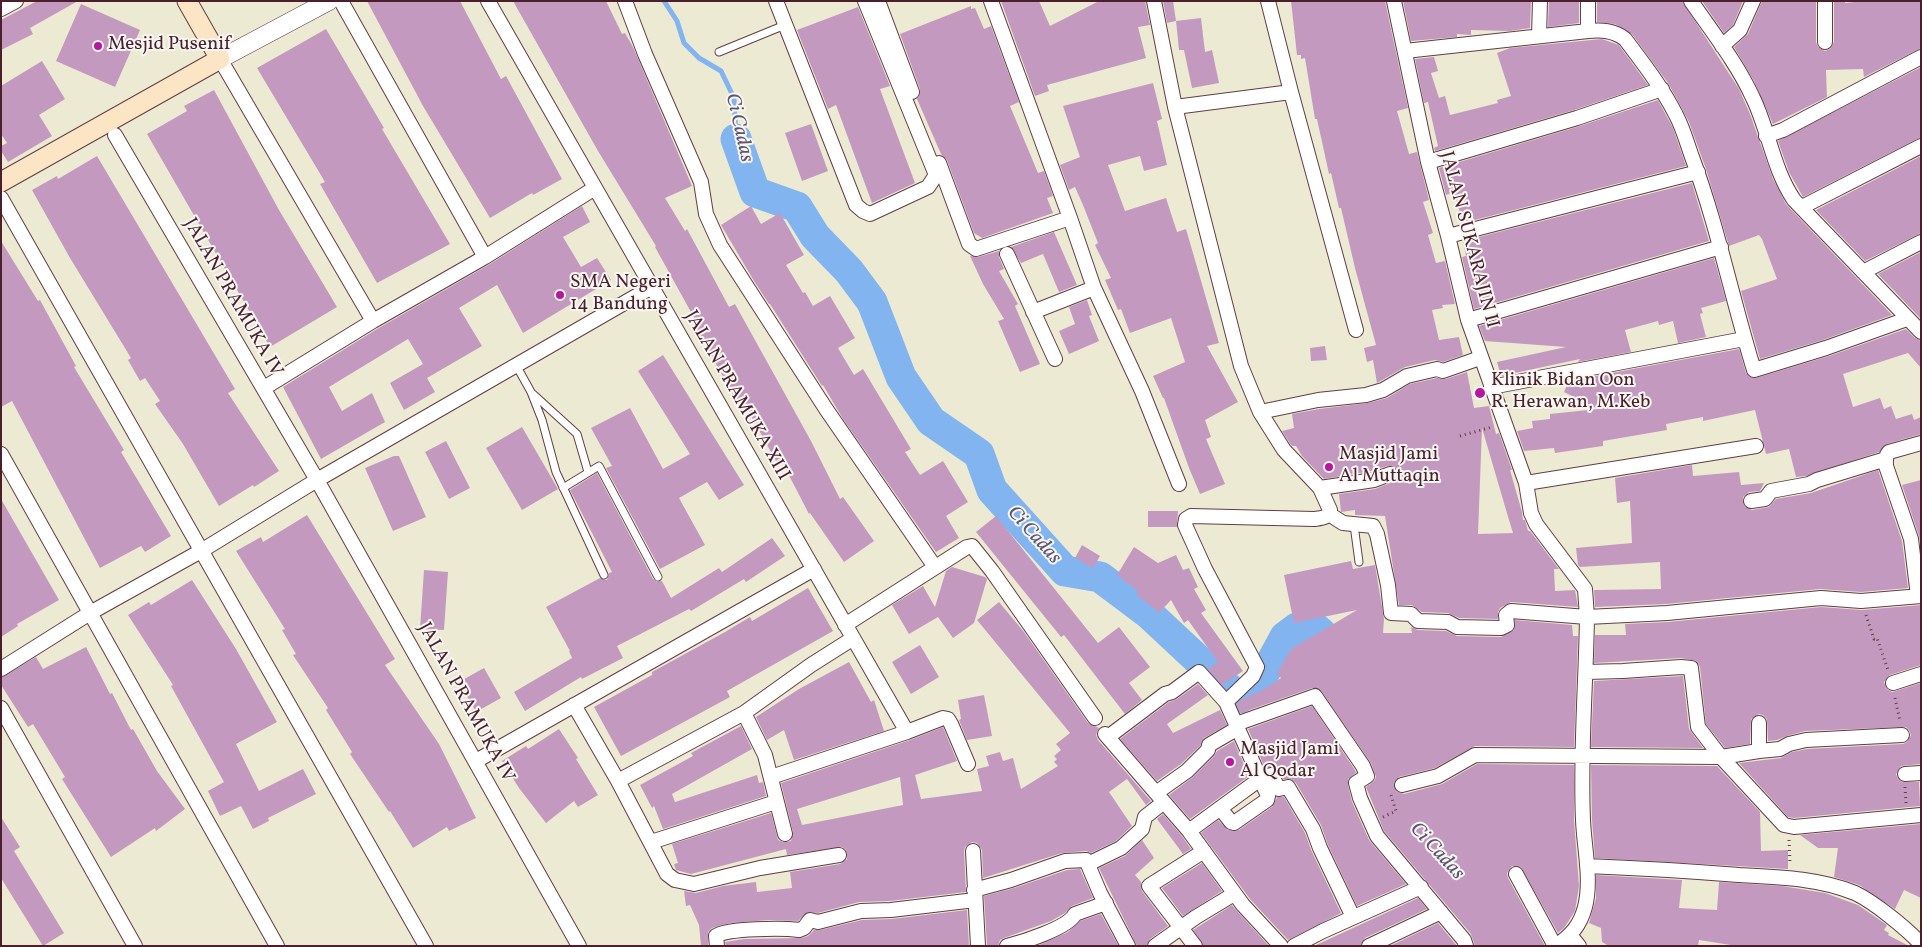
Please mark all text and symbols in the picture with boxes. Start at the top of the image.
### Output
place label: Mesjid Pusenif [108,35,231,57]
marker: Mesjid Pusenif [92,40,104,52]
water label: Ci Cadas [718,91,758,165]
street label: JALAN SUKARAJIN II [1433,149,1503,331]
street label: JALAN PRAMUKA IV [177,215,287,381]
place label: SMA Negeri 14 Bandung [570,273,671,317]
marker: SMA Negeri 14 Bandung [554,289,566,301]
street label: JALAN PRAMUKA XIII [678,307,794,485]
place label: Klinik Bidan Oon R. Herawan, M.Keb [1491,371,1650,415]
marker: Klinik Bidan Oon R. Herawan, M.Keb [1473,386,1487,400]
place label: Masjid Jami Al Muttaqin [1339,445,1440,489]
marker: Masjid Jami Al Muttaqin [1323,461,1335,473]
water label: Ci Cadas [1001,502,1065,570]
street label: JALAN PRAMUKA IV [412,619,518,787]
place label: Masjid Jami Al Qodar [1240,740,1339,784]
marker: Masjid Jami Al Qodar [1224,756,1236,768]
water label: Ci Cadas [1403,818,1469,886]

